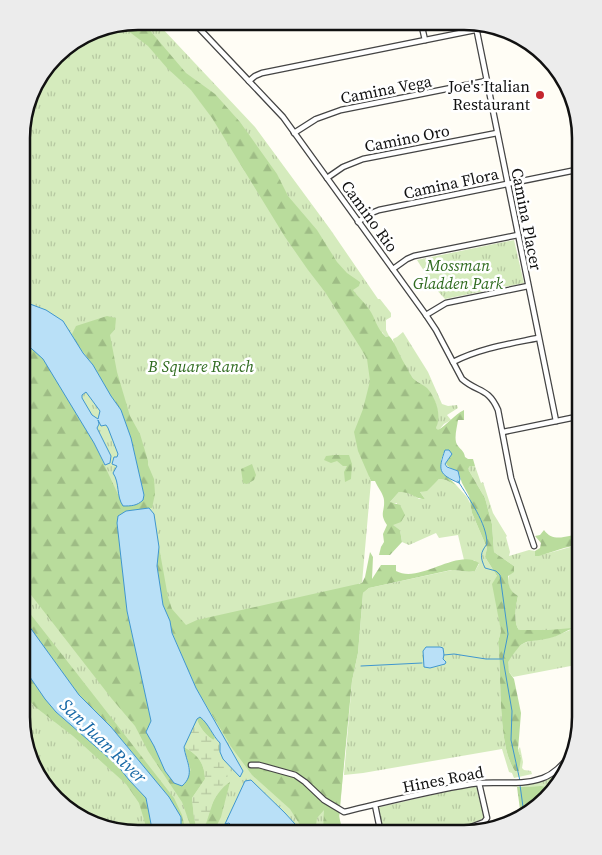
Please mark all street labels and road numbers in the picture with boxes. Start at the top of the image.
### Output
street label: Camina Vega [339,69,434,109]
street label: Camino Oro [363,119,452,157]
street label: Camina Flora [402,162,501,204]
street label: Camina Placer [506,166,548,272]
street label: Camino Rio [337,176,404,256]
street label: Hines Road [401,760,485,798]

